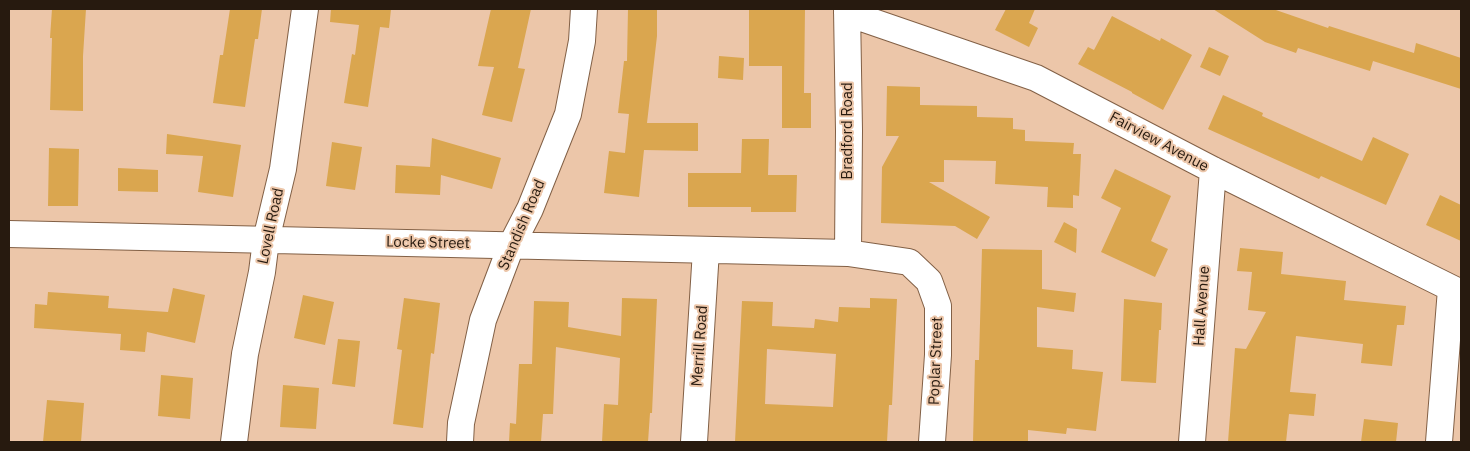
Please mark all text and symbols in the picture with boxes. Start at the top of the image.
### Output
street label: Bradford Road [839,82,857,180]
street label: Fairview Avenue [1106,108,1212,176]
street label: Standish Road [495,177,549,273]
street label: Lovell Road [254,186,288,266]
street label: Locke Street [386,233,470,253]
street label: Hall Avenue [1190,265,1214,347]
street label: Merrill Road [688,305,712,387]
street label: Poplar Street [925,317,947,405]

